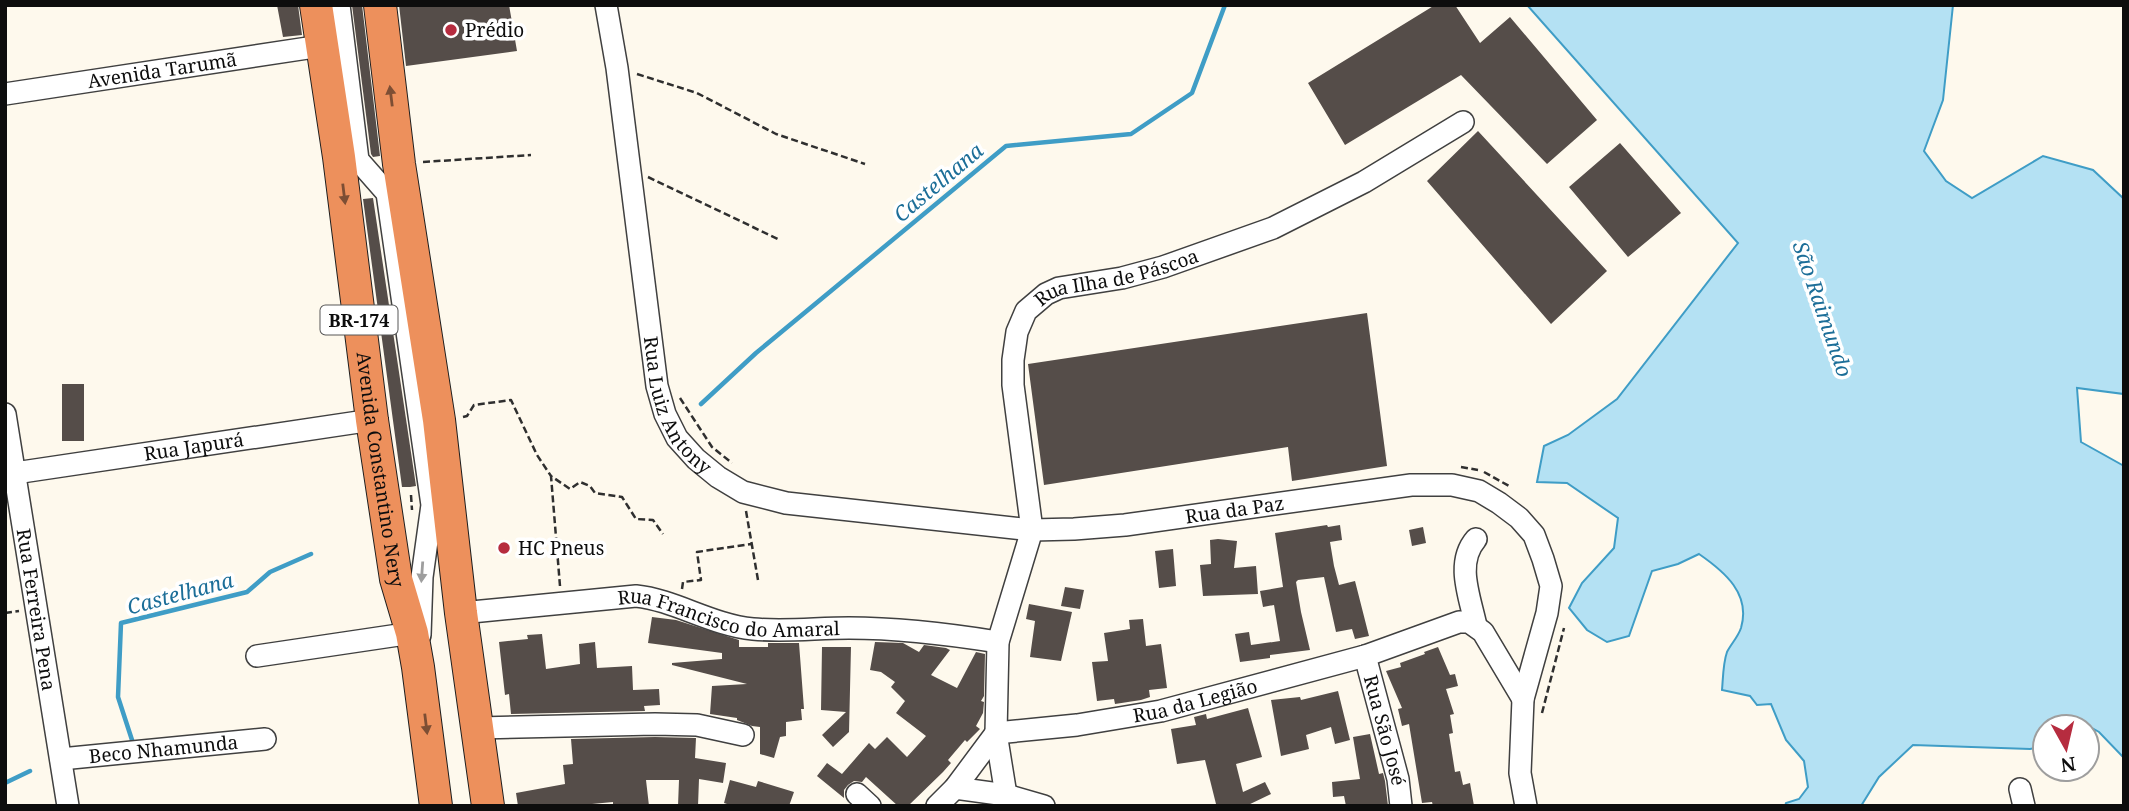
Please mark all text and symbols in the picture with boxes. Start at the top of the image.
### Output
place label: Prédio [465,17,524,43]
marker: Prédio [443,22,459,38]
street label: Avenida Tarumã [86,46,239,94]
one-way arrow [385,85,396,107]
water label: Castelhana [887,136,989,228]
one-way arrow [338,183,349,205]
water label: São Raimundo [1787,237,1859,381]
street label: Rua Ilha de Páscoa [1028,242,1202,312]
road number: BR-174 [320,306,398,334]
street label: Rua Luiz Antony [638,335,717,480]
street label: Avenida Constantino Nery [351,350,411,591]
street label: Rua Japurá [142,426,246,467]
street label: Rua da Paz [1184,490,1286,529]
street label: Rua Ferreira Pena [11,527,62,692]
place label: HC Pneus [518,535,604,561]
marker: HC Pneus [496,540,512,556]
one-way arrow [416,561,427,583]
water label: Castelhana [124,565,237,621]
street label: Rua Francisco do Amaral [616,582,840,643]
street label: Rua São José [1358,672,1412,787]
street label: Rua da Legião [1131,673,1260,728]
north arrow [2031,713,2101,783]
one-way arrow [420,714,431,736]
street label: Beco Nhamunda [88,729,239,769]
text: N [2059,751,2078,779]

